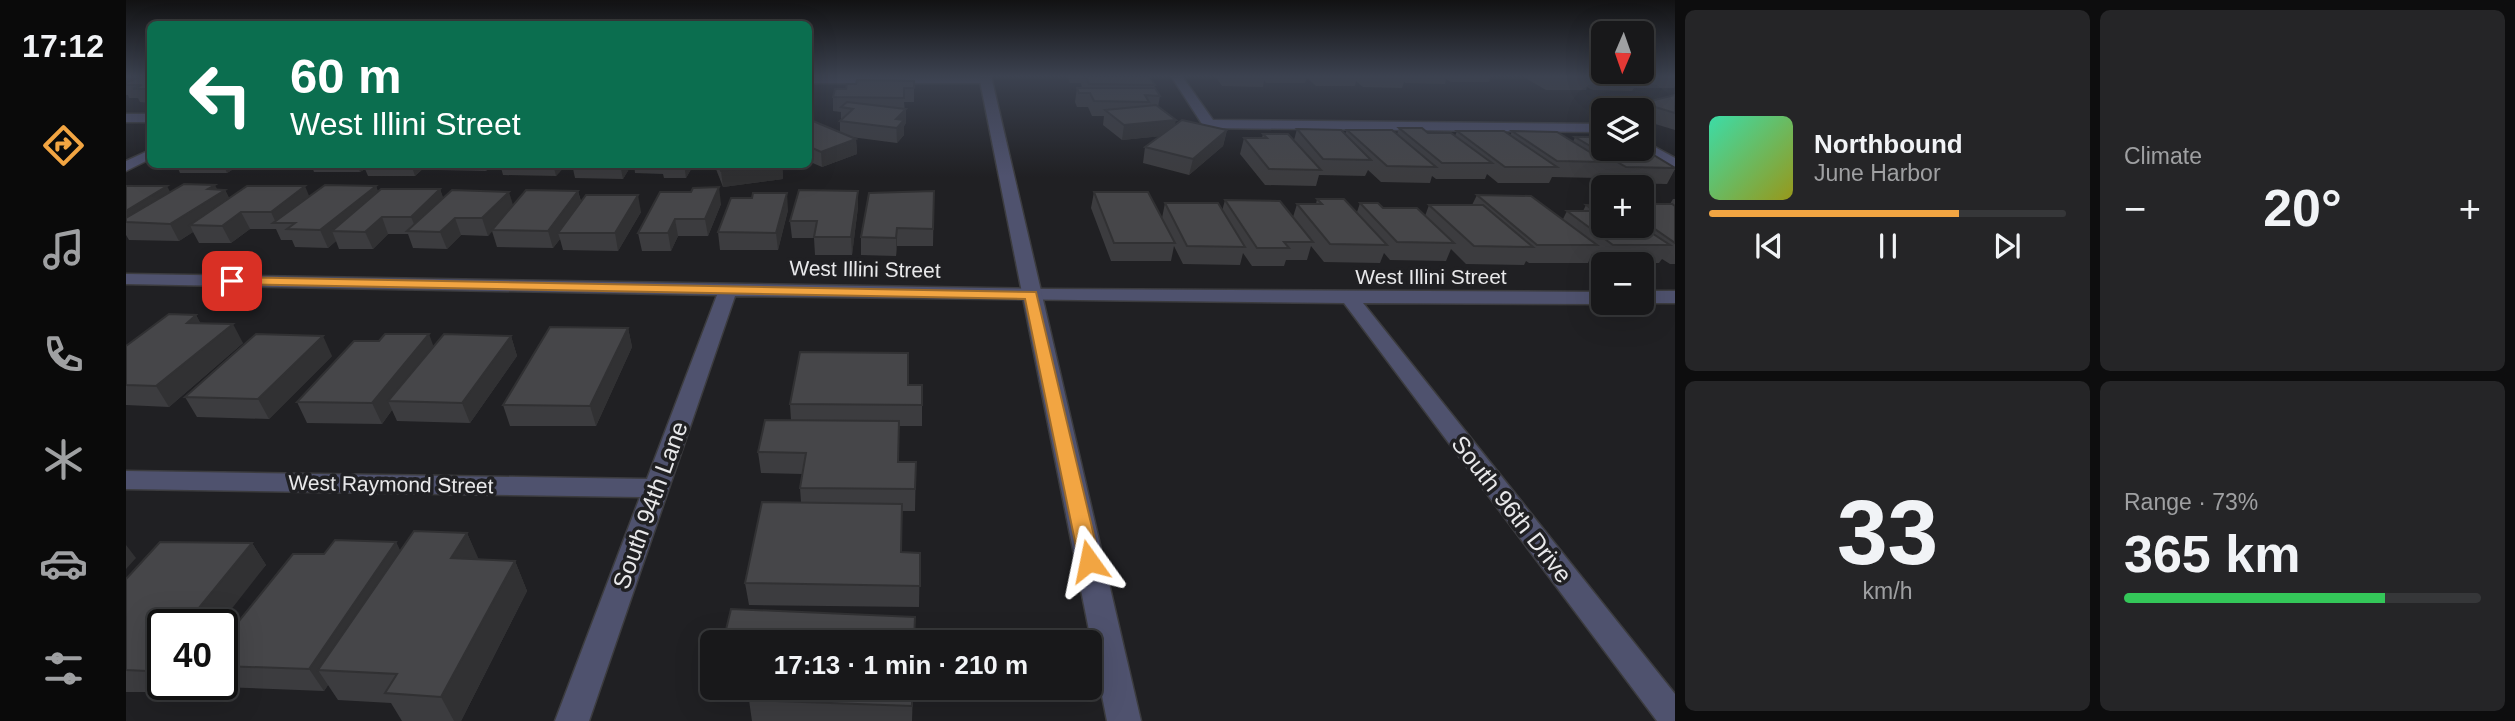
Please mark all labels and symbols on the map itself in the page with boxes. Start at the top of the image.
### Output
north arrow [1591,21,1654,84]
pin [202,251,262,311]
street label: West Illini Street [789,256,941,282]
street label: West Illini Street [1355,265,1507,288]
street label: South 94th Lane [607,418,693,592]
street label: South 96th Drive [1446,430,1578,588]
street label: West Raymond Street [288,471,494,497]
position arrow [1052,524,1126,598]
speed limit sign: 40 [147,609,238,700]

